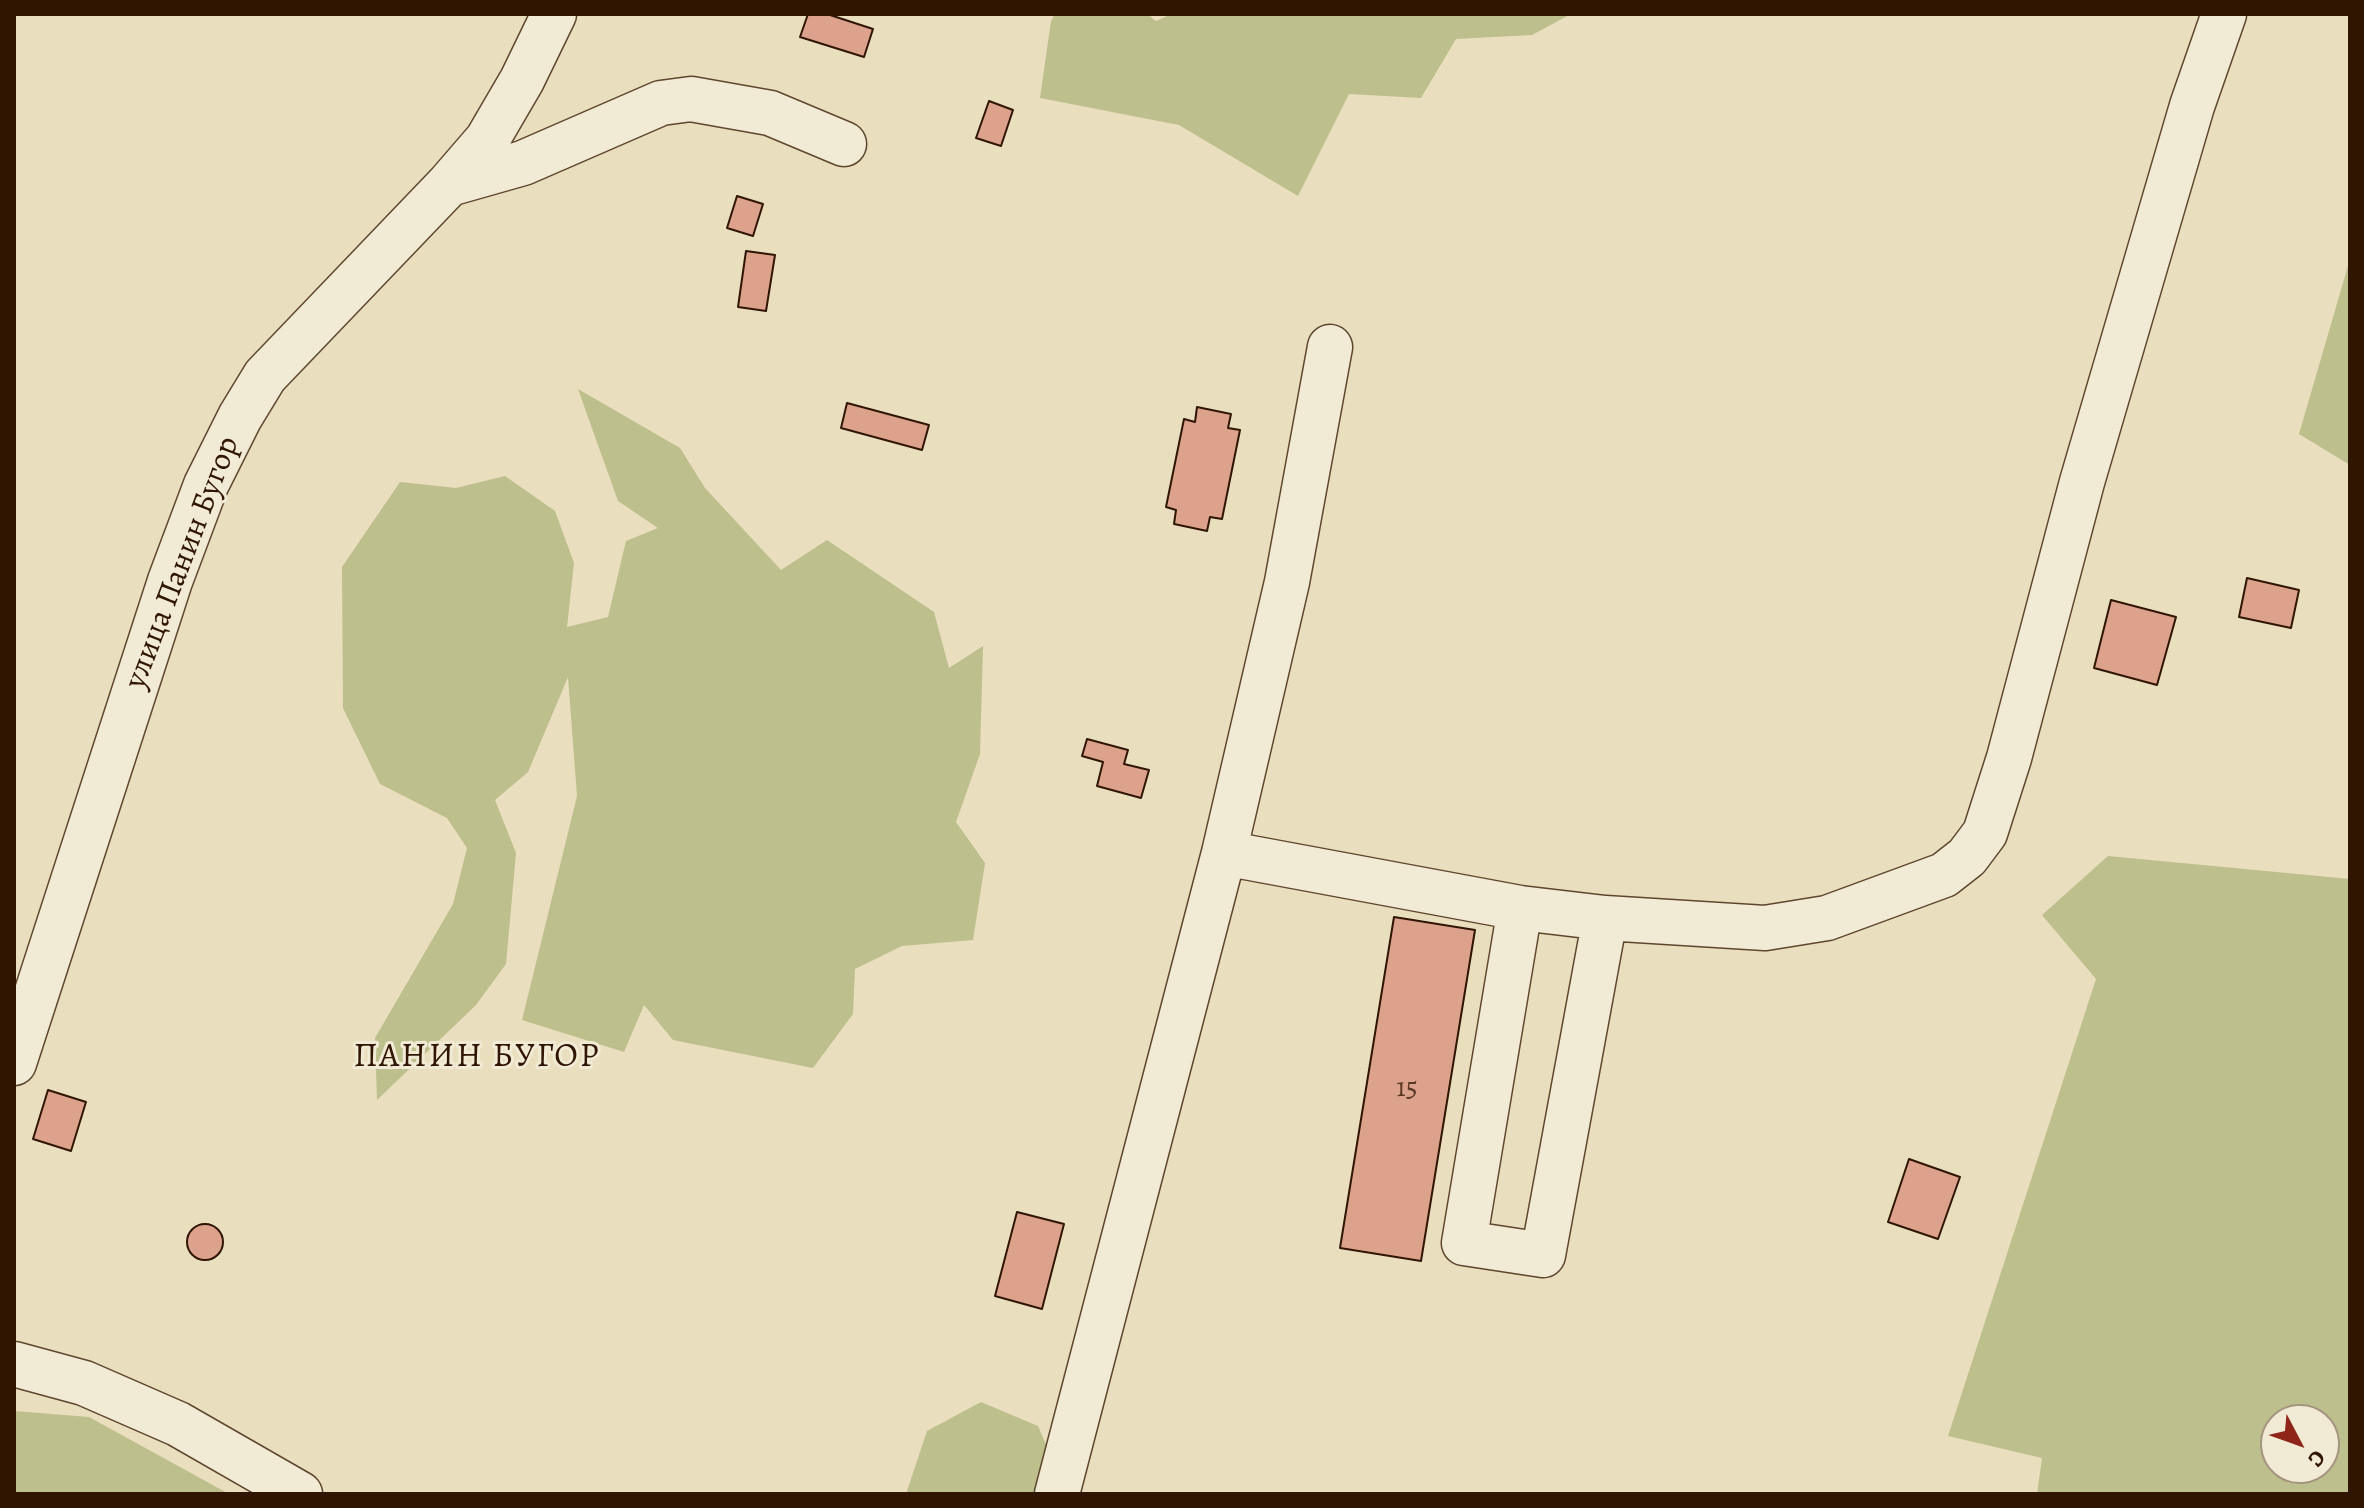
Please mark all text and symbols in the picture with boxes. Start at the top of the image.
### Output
street label: улица Панин Бугор [117,431,249,695]
district label: ПАНИН БУГОР [353,1038,601,1078]
house number: 15 [1396,1072,1418,1106]
north arrow [2260,1404,2340,1484]
text: С [2301,1443,2332,1473]

